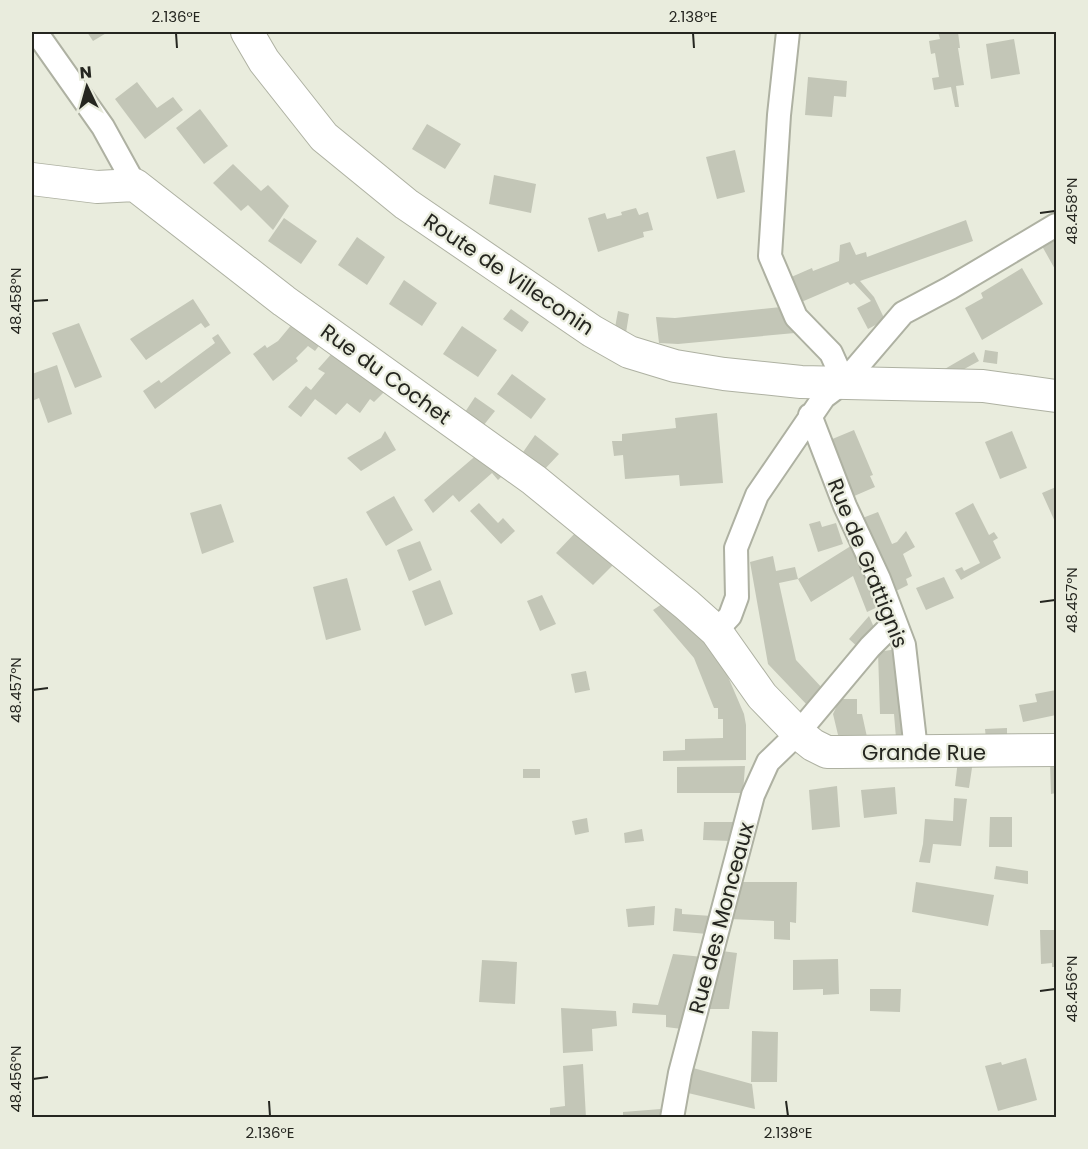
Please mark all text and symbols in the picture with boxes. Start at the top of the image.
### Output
text: 2.136°E [152,6,200,27]
text: 2.138°E [669,6,717,27]
north arrow [57,57,117,117]
text: N [79,61,93,85]
text: 48.458°N [1061,177,1082,245]
street label: Route de Villeconin [418,206,600,342]
text: 48.458°N [5,267,26,335]
street label: Rue du Cochet [315,317,457,431]
street label: Rue de Grattignis [821,474,915,652]
text: 48.457°N [1061,567,1082,633]
text: 48.457°N [5,657,26,723]
street label: Grande Rue [862,738,986,767]
street label: Rue des Monceaux [681,819,761,1017]
text: 48.456°N [1061,955,1082,1023]
text: 48.456°N [5,1045,26,1113]
text: 2.136°E [246,1122,294,1143]
text: 2.138°E [764,1122,812,1143]

